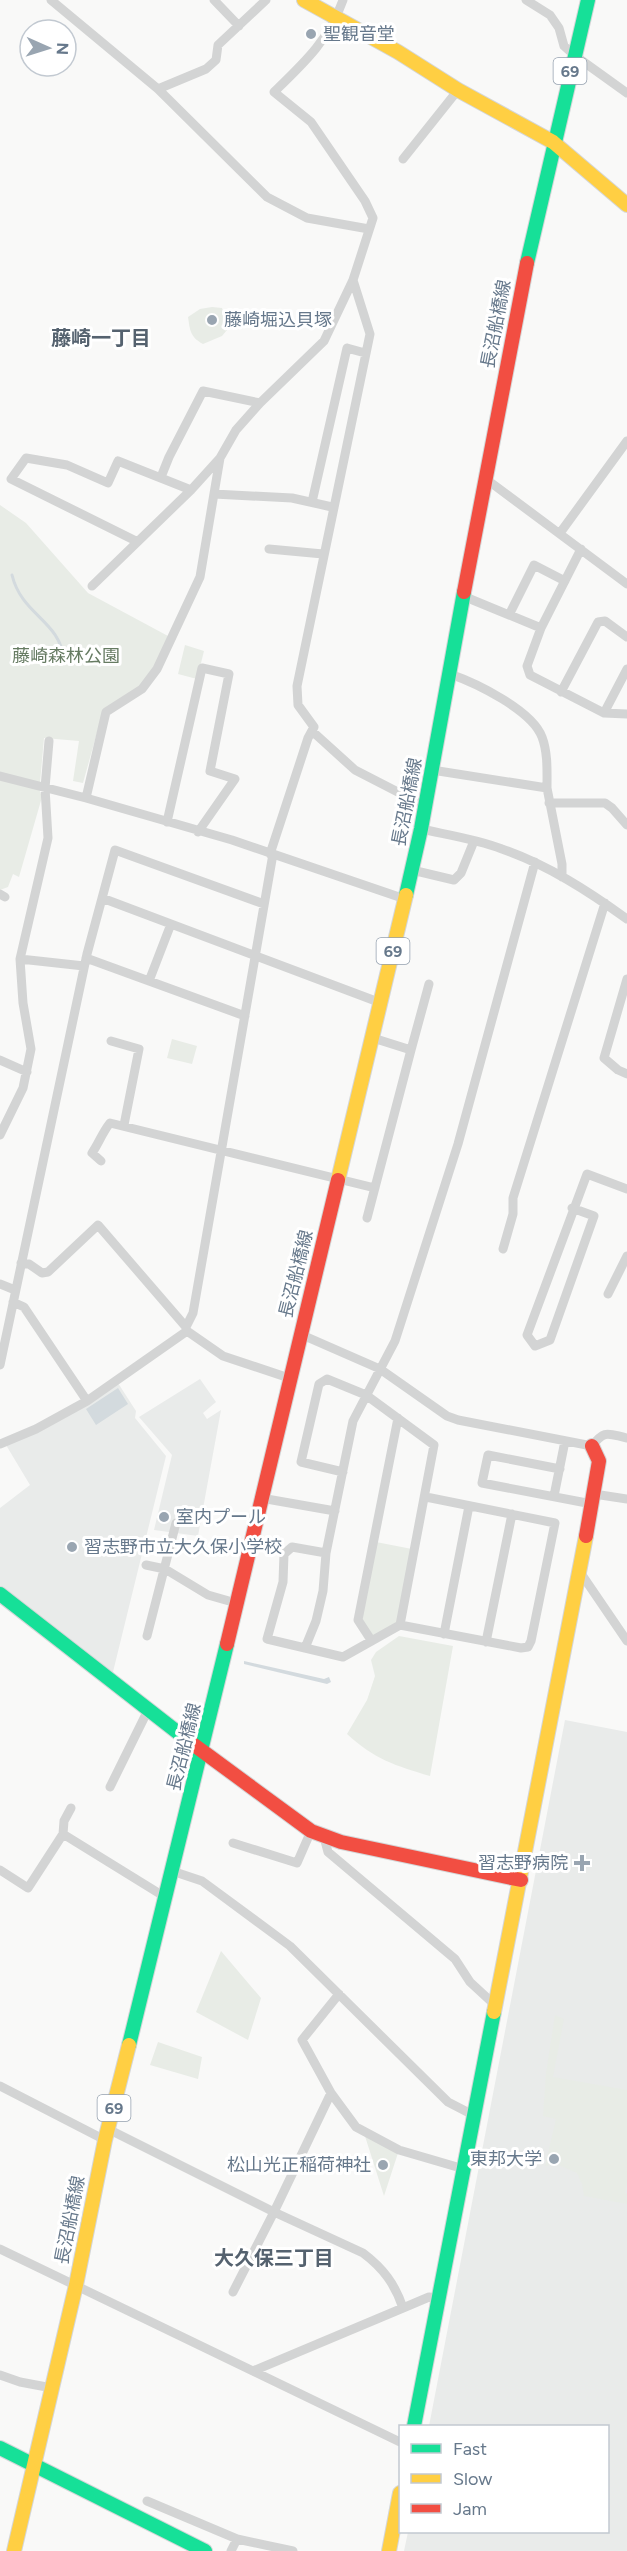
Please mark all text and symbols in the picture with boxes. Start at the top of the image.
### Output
north arrow [18,18,78,78]
place label: 聖観音堂 [323,23,395,45]
marker: 聖観音堂 [304,27,318,41]
text: N [53,42,72,55]
road number: 69 [554,58,586,84]
street label: 長沼船橋線 [477,278,515,370]
place label: 藤崎堀込貝塚 [224,309,332,331]
marker: 藤崎堀込貝塚 [205,313,219,327]
district label: 藤崎一丁目 [51,326,151,350]
park label: 藤崎森林公園 [12,645,120,667]
street label: 長沼船橋線 [388,756,426,848]
road number: 69 [376,938,410,964]
street label: 長沼船橋線 [274,1228,318,1320]
place label: 室内プール [176,1506,266,1528]
marker: 室内プール [157,1510,171,1524]
place label: 習志野市立大久保小学校 [84,1536,282,1558]
marker: 習志野市立大久保小学校 [65,1540,79,1554]
street label: 長沼船橋線 [162,1701,206,1793]
place label: 習志野病院 [478,1852,568,1874]
marker: 習志野病院 [573,1854,591,1872]
road number: 69 [98,2095,130,2121]
place label: 東邦大学 [470,2148,542,2170]
marker: 東邦大学 [547,2152,561,2166]
place label: 松山光正稲荷神社 [227,2154,371,2176]
marker: 松山光正稲荷神社 [376,2158,390,2172]
street label: 長沼船橋線 [51,2174,89,2266]
district label: 大久保三丁目 [214,2246,334,2270]
legend [399,2425,609,2533]
text: Fast [453,2438,487,2460]
text: Slow [453,2468,492,2490]
text: Jam [453,2498,487,2520]

